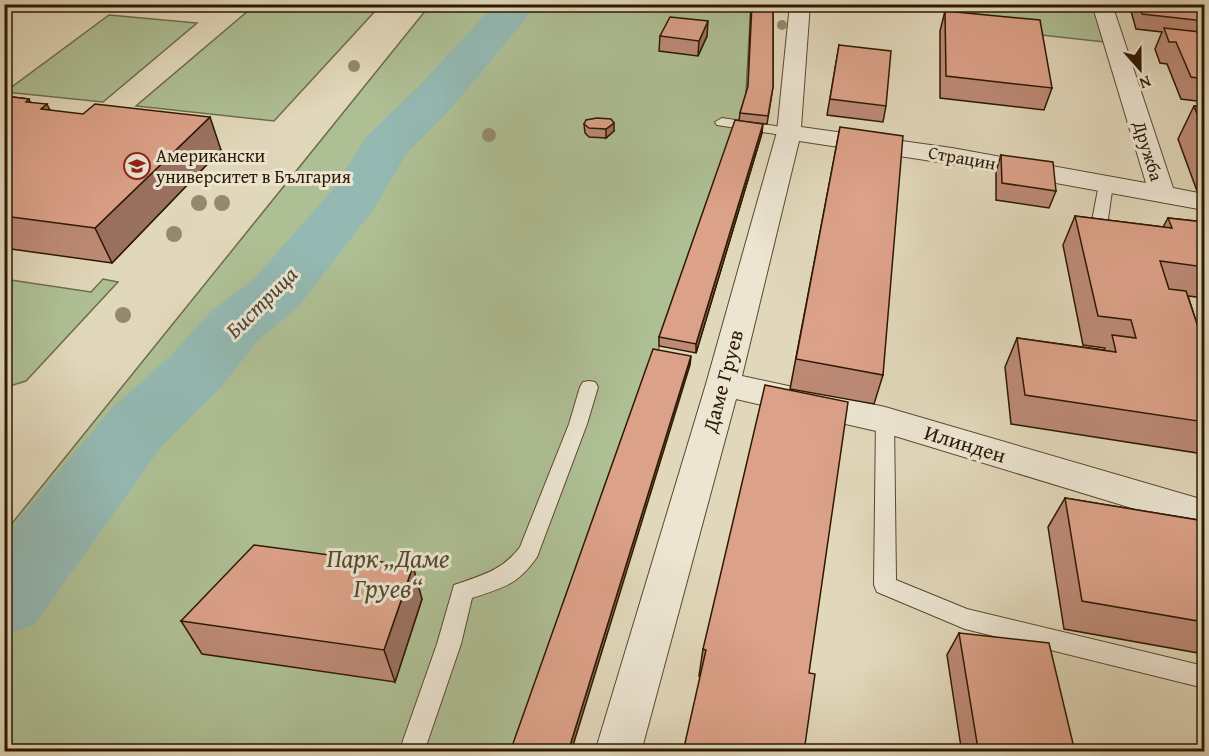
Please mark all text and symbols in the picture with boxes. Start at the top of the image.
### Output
north arrow [1110,39,1170,99]
text: N [1136,70,1155,96]
street label: Дружба [1126,117,1170,185]
street label: Страцин [926,138,998,177]
place label: Американски университет в България [155,142,351,190]
school or university icon: Американски университет в България [122,151,152,181]
water label: Бистрица [218,259,304,345]
street label: Даме Груев [694,326,751,437]
street label: Илинден [921,416,1010,471]
park label: Парк „Даме Груев“ [326,538,450,607]

